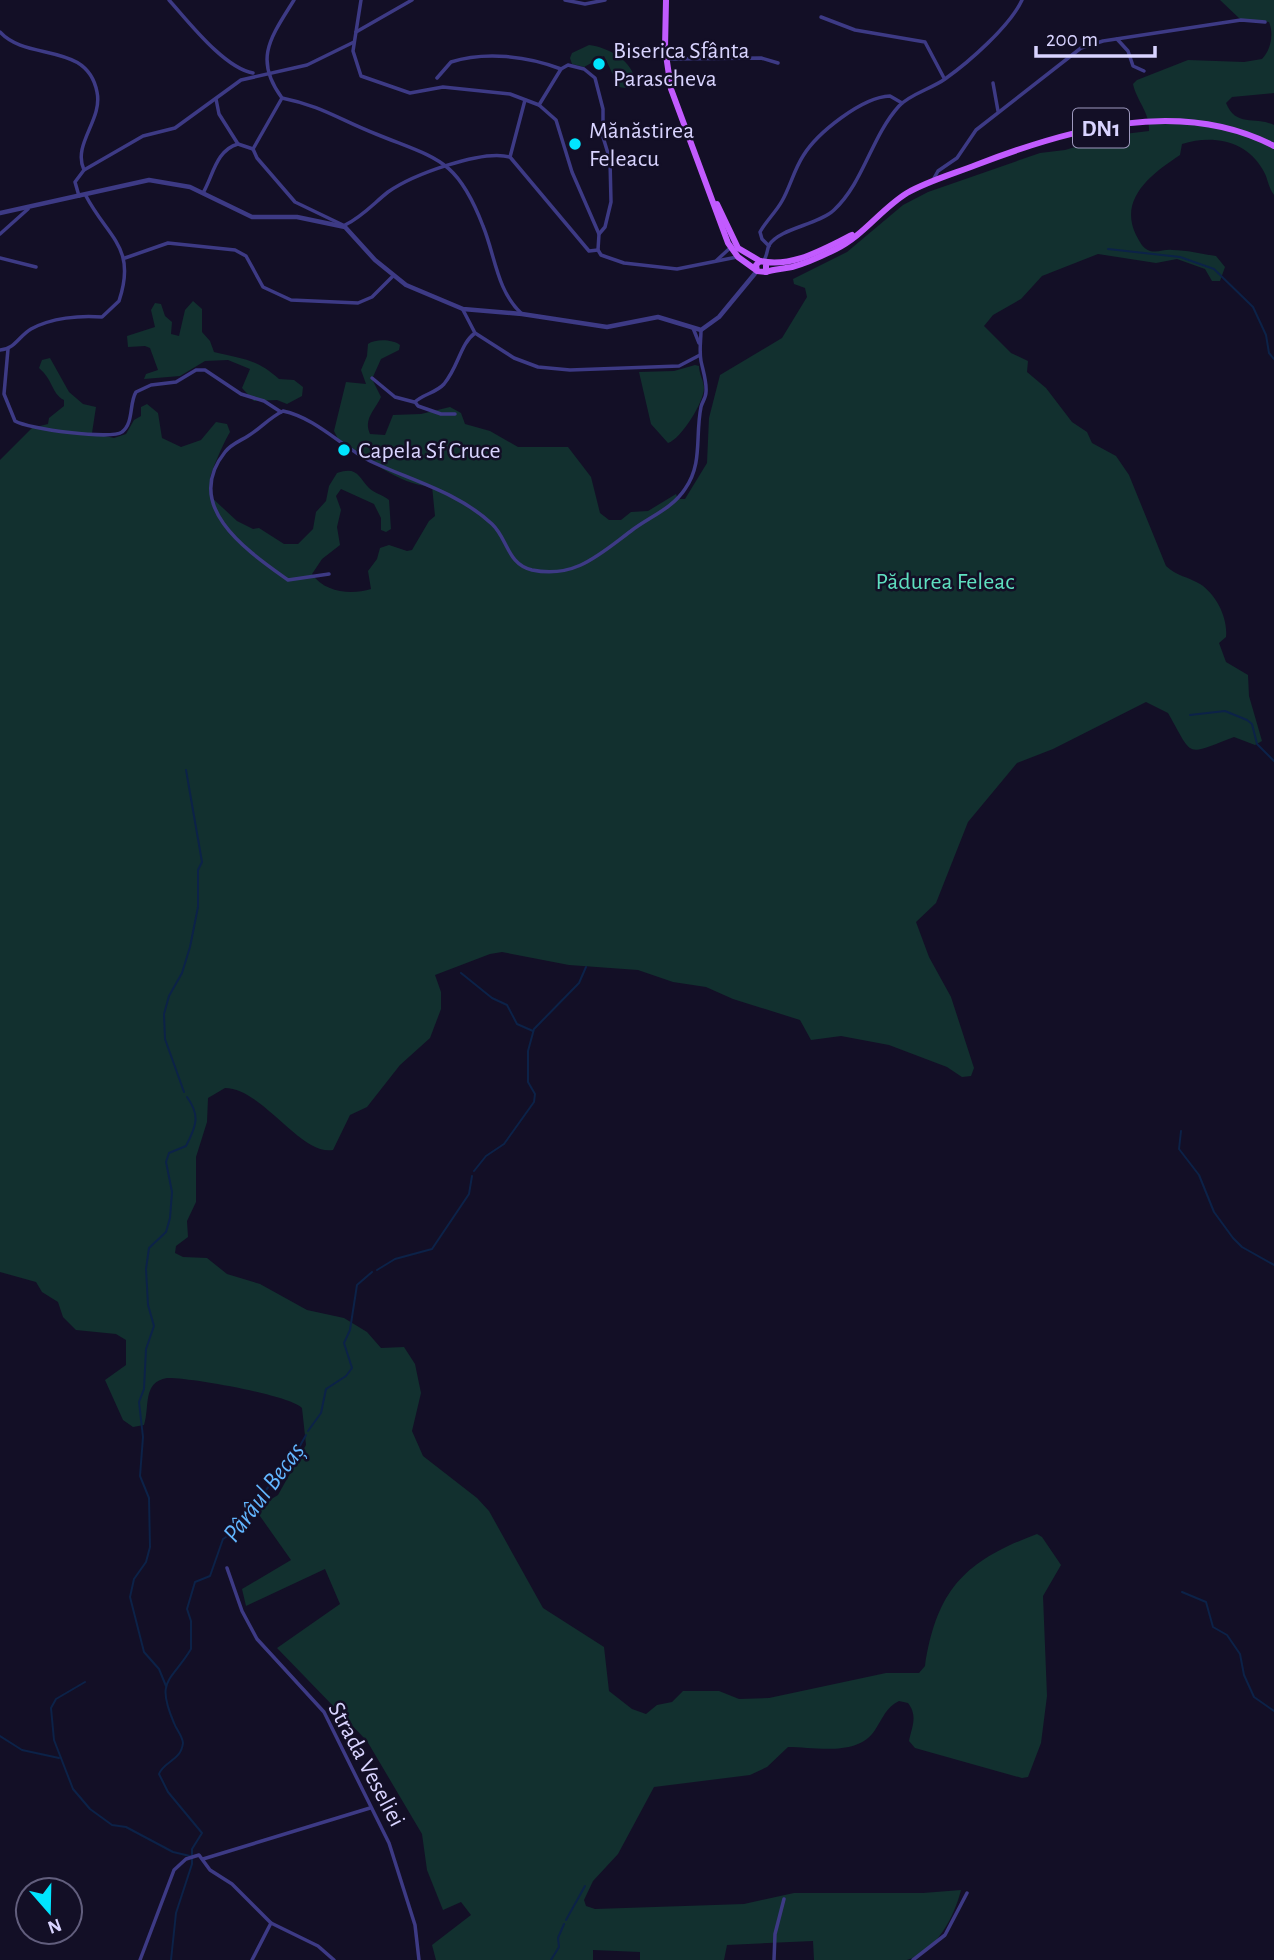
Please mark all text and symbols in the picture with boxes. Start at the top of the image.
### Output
scale bar [1036,14,1155,58]
text: 200 m [1046,29,1098,50]
place label: Biserica Sfânta Parascheva [613,39,750,91]
marker: Biserica Sfânta Parascheva [591,56,607,72]
road number: DN1 [1073,108,1129,148]
place label: Mănăstirea Feleacu [589,119,694,171]
marker: Mănăstirea Feleacu [567,136,583,152]
place label: Capela Sf Cruce [358,439,501,463]
marker: Capela Sf Cruce [336,442,352,458]
park label: Pădurea Feleac [875,570,1015,594]
water label: Pârâul Becaș [218,1438,311,1548]
street label: Strada Veseliei [323,1698,409,1831]
north arrow [14,1876,84,1946]
text: N [45,1914,64,1937]

